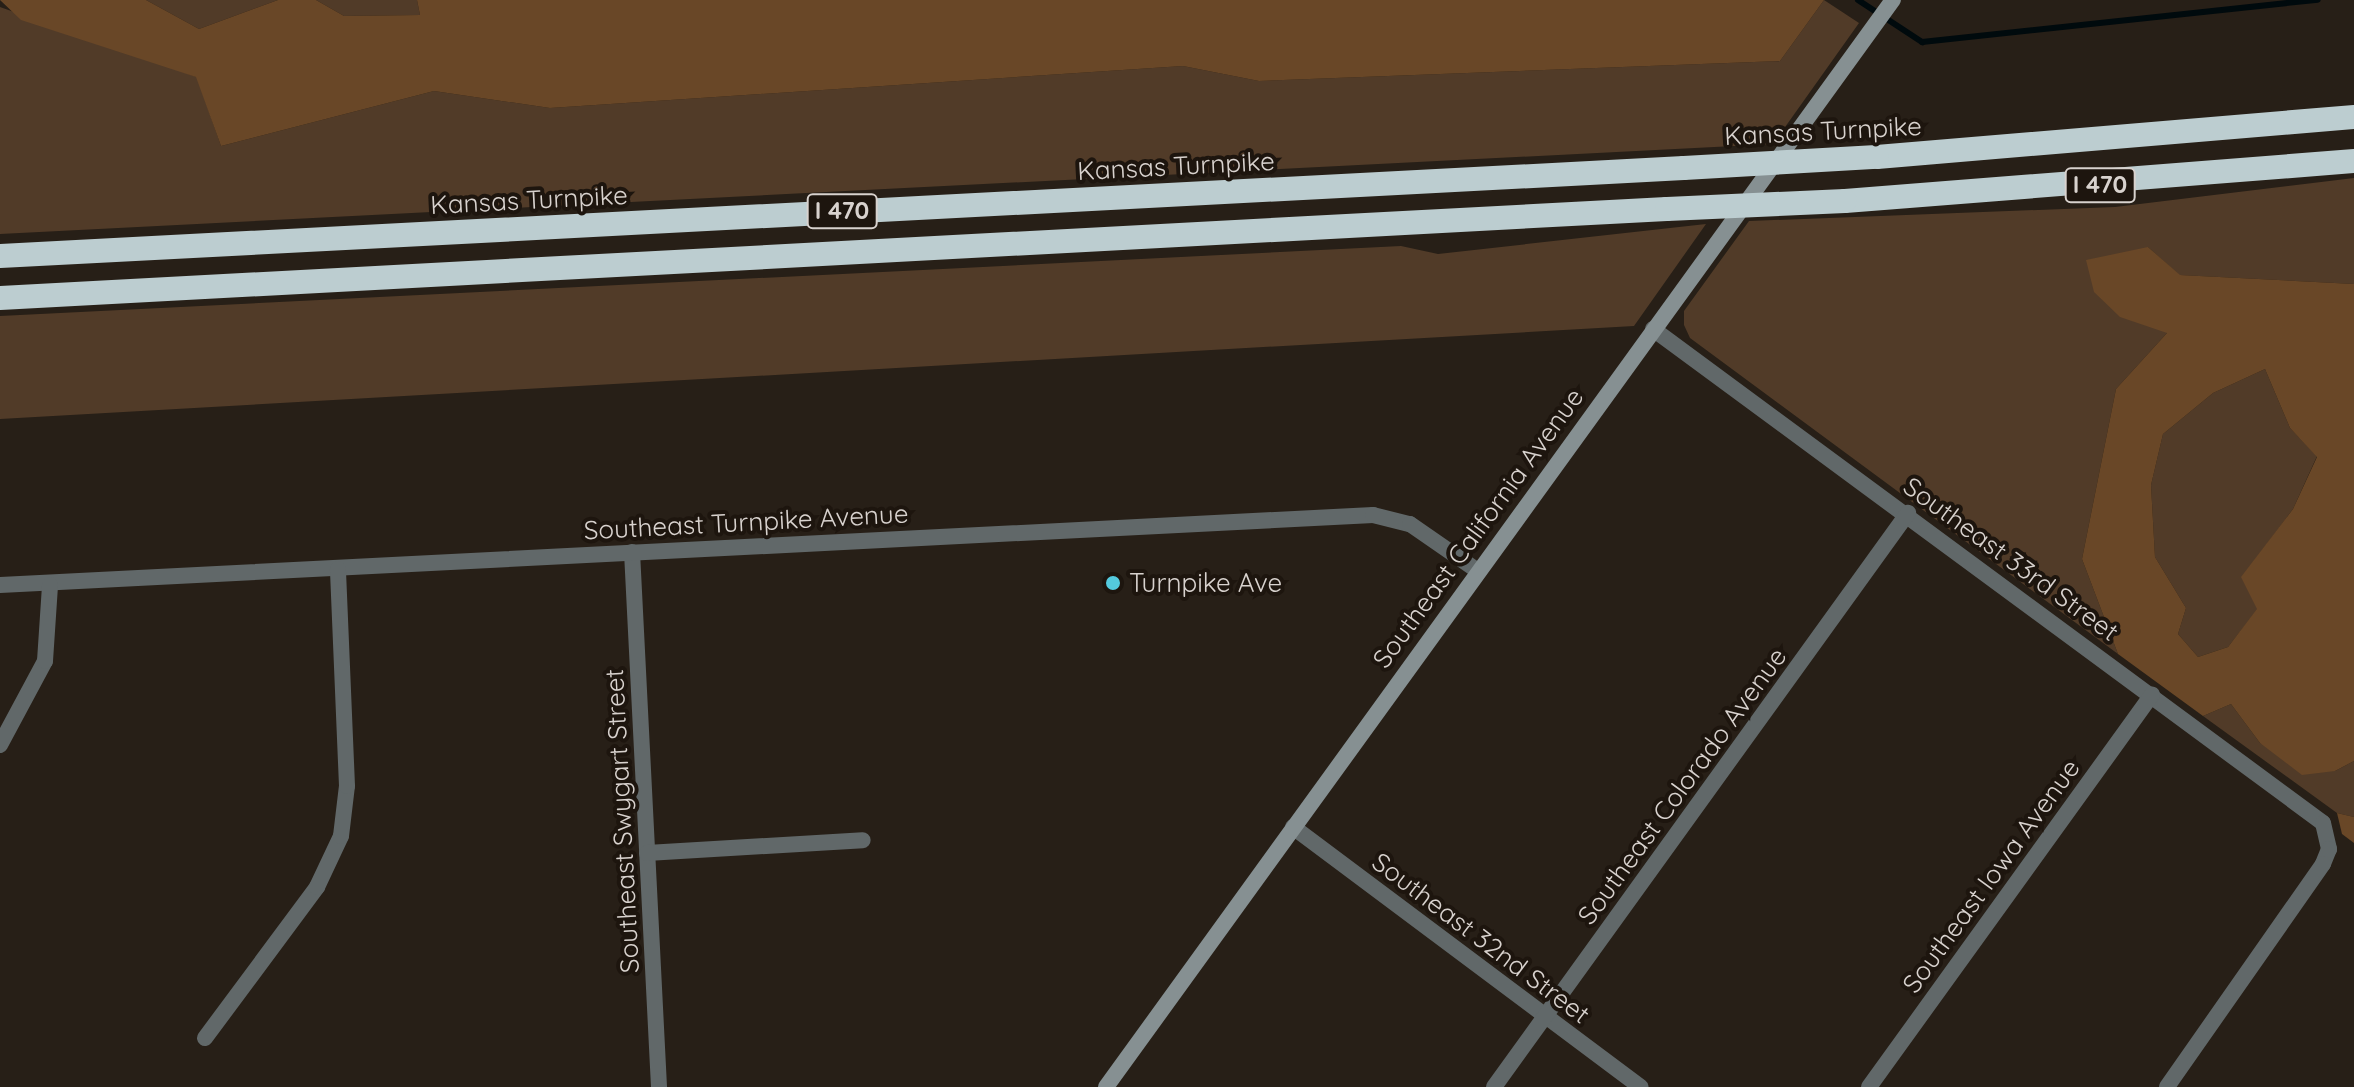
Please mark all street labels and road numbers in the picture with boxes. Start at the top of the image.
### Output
street label: Kansas Turnpike [1724,110,1922,152]
street label: Kansas Turnpike [1077,145,1275,187]
road number: I 470 [2064,165,2136,205]
street label: Kansas Turnpike [430,179,628,221]
road number: I 470 [806,191,878,231]
street label: Southeast California Avenue [1366,382,1590,674]
street label: Southeast 33rd Street [1897,471,2125,647]
street label: Southeast Turnpike Avenue [583,498,909,546]
street label: Southeast Colorado Avenue [1571,642,1793,930]
street label: Southeast Swygart Street [598,668,646,974]
street label: Southeast Iowa Avenue [1896,753,2086,999]
street label: Southeast 32nd Street [1366,846,1596,1030]

